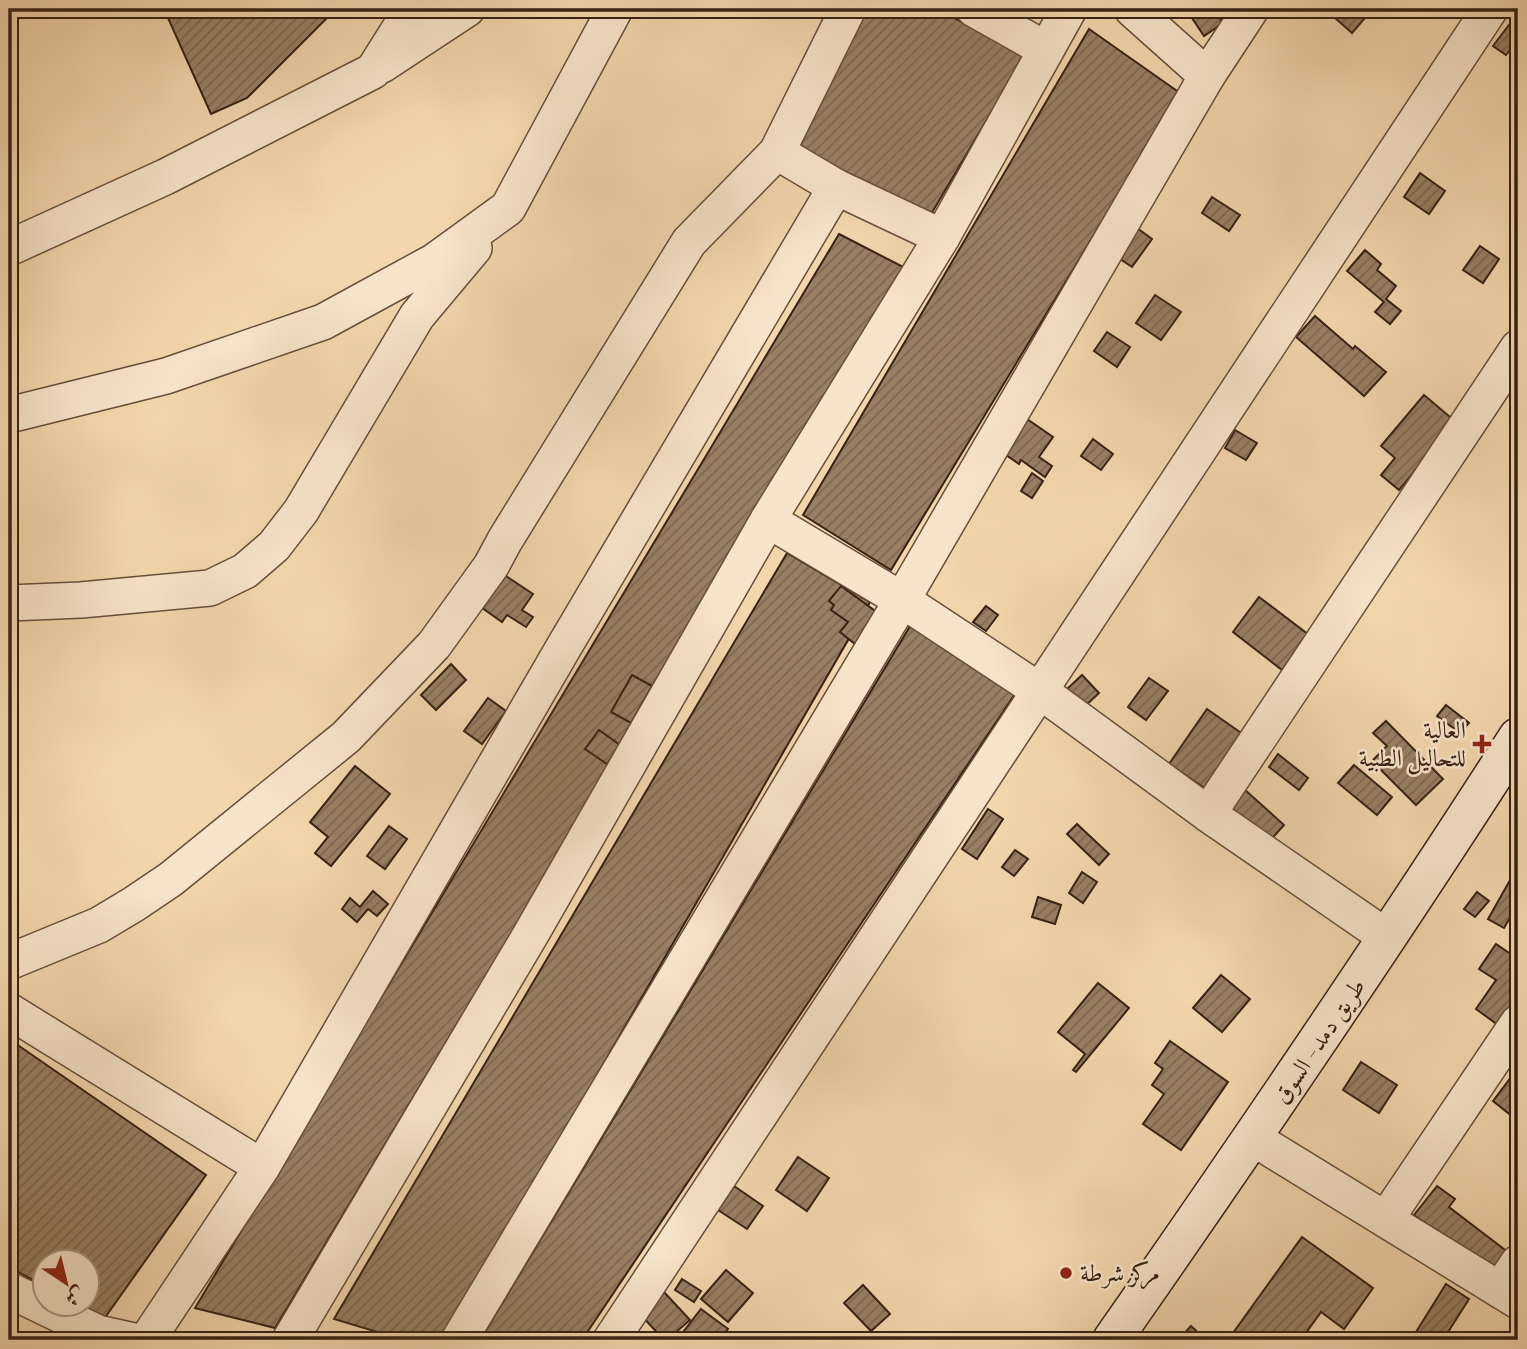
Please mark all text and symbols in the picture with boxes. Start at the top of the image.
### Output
place label: العالية للتحاليل الطبية [1359,716,1466,775]
marker: العالية للتحاليل الطبية [1472,734,1492,754]
street label: طريق دمد - السوق [1267,973,1372,1109]
north arrow [32,1248,102,1318]
place label: مركز شرطة [1080,1259,1160,1290]
marker: مركز شرطة [1058,1265,1074,1281]
text: ش [61,1282,89,1311]

